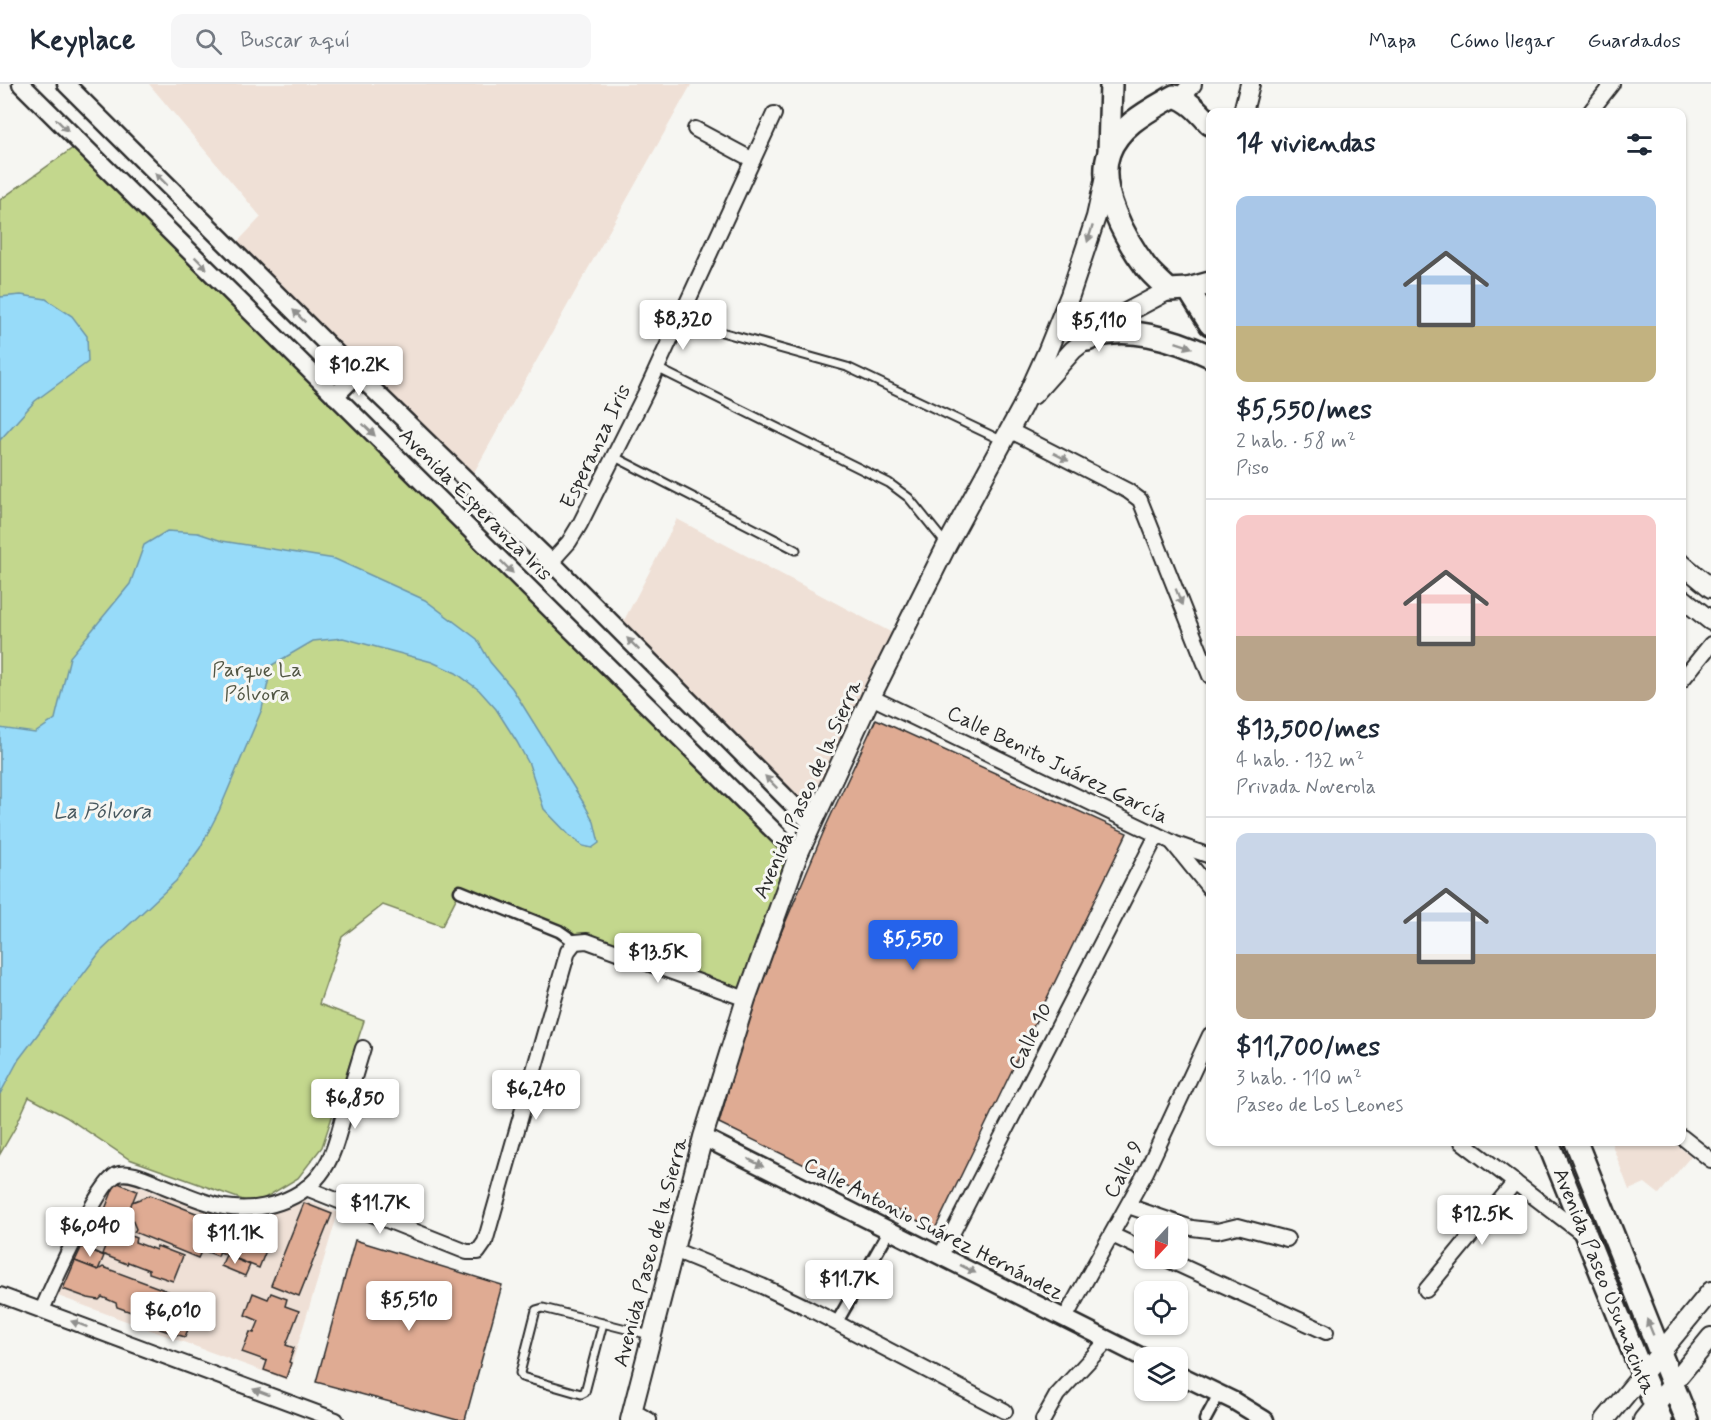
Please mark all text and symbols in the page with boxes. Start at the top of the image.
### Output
search box [171,14,591,68]
text: Keyplace [30,23,135,60]
icon: search [192,25,225,58]
text: Buscar aquí [240,27,351,55]
text: Mapa [1369,27,1417,55]
text: Cómo llegar [1450,27,1555,55]
text: Guardados [1588,27,1681,55]
one-way arrow [55,118,69,132]
text: 14 viviendas [1236,127,1376,161]
icon: filters [1623,128,1656,161]
one-way arrow [154,171,168,186]
one-way arrow [1085,225,1094,243]
icon: home [1392,235,1500,343]
one-way arrow [193,255,207,269]
pin: $8,320 [634,300,732,351]
pin: $5,110 [1050,302,1148,353]
text: $8,320 [654,306,712,333]
text: $5,110 [1071,308,1127,335]
one-way arrow [293,310,307,324]
one-way arrow [1175,341,1193,351]
pin: $10.2K [310,346,408,397]
text: $10.2K [329,352,389,379]
street label: Esperanza Iris [554,380,638,513]
text: $5,550/mes [1236,394,1372,428]
one-way arrow [361,422,375,436]
street label: Avenida Esperanza Iris [392,422,558,588]
text: 2 hab. · 58 m² [1236,428,1356,455]
one-way arrow [1052,452,1069,462]
text: Piso [1236,455,1269,482]
icon: home [1392,554,1500,662]
one-way arrow [500,559,514,573]
one-way arrow [1175,588,1184,606]
one-way arrow [626,637,640,652]
park label: Parque La Pólvora [212,656,302,708]
street label: Avenida Paseo de la Sierra [747,675,869,903]
street label: Calle Benito Juárez García [942,699,1173,831]
text: $13,500/mes [1236,713,1380,747]
text: 4 hab. · 132 m² [1236,747,1364,774]
text: Privada Noverola [1236,774,1376,801]
one-way arrow [764,776,778,790]
water label: La Pólvora [53,798,152,826]
icon: home [1392,872,1500,980]
pin: $5,550 [864,920,962,971]
text: $5,550 [882,926,944,953]
pin: $13.5K [609,933,707,984]
text: $13.5K [628,939,688,966]
street label: Calle 10 [1002,998,1060,1075]
text: $11,700/mes [1236,1031,1380,1065]
text: 3 hab. · 110 m² [1236,1065,1362,1092]
pin: $6,240 [487,1070,585,1121]
text: $6,240 [506,1076,566,1103]
pin: $6,850 [306,1079,404,1130]
text: $6,850 [325,1085,385,1112]
text: Paseo de Los Leones [1236,1092,1403,1119]
street label: Avenida Paseo de la Sierra [607,1134,695,1370]
street label: Calle 9 [1098,1136,1150,1203]
street label: Calle Antonio Suárez Hernández [799,1151,1069,1307]
one-way arrow [747,1159,764,1168]
street label: Avenida Paseo Usumacinta [1546,1164,1663,1399]
pin: $11.7K [331,1184,429,1235]
text: $11.7K [350,1190,410,1217]
pin: $12.5K [1433,1195,1531,1246]
text: $12.5K [1451,1201,1513,1228]
pin: $6,040 [41,1207,139,1258]
text: $6,040 [60,1213,120,1240]
pin: $11.1K [186,1214,284,1265]
north arrow [1134,1215,1188,1269]
map controls [1134,1215,1188,1401]
text: $11.1K [207,1220,263,1247]
pin: $11.7K [800,1260,898,1311]
one-way arrow [959,1264,976,1274]
text: $11.7K [819,1266,879,1293]
pin: $5,510 [360,1281,458,1332]
button: locate [1134,1281,1188,1335]
text: $5,510 [380,1287,438,1314]
pin: $6,010 [124,1292,222,1343]
text: $6,010 [145,1298,201,1325]
one-way arrow [1645,1317,1655,1335]
one-way arrow [70,1319,88,1328]
button: layers [1134,1347,1188,1401]
one-way arrow [252,1387,270,1397]

